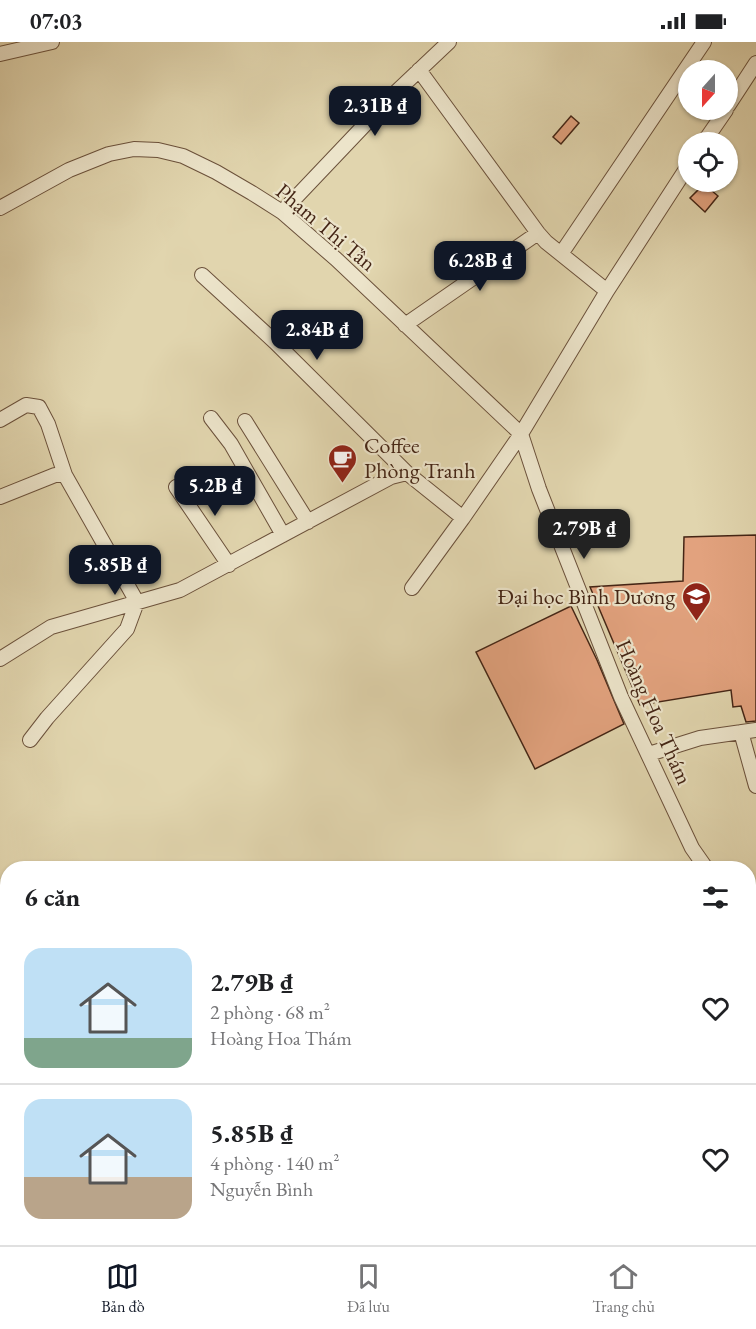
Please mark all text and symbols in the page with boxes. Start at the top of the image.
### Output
text: 07:03 [30,7,83,36]
north arrow [678,60,738,120]
map controls [678,60,738,192]
pin: 2.31B ₫ [320,86,430,137]
text: 2.31B ₫ [343,92,407,118]
button: locate [678,132,738,192]
street label: Phạm Thị Tân [270,177,383,278]
pin: 6.28B ₫ [425,241,535,292]
text: 6.28B ₫ [448,247,512,273]
pin: 2.84B ₫ [262,310,372,361]
text: 2.84B ₫ [285,316,349,342]
place label: Coffee Phòng Tranh [364,431,476,485]
cafe icon: Coffee Phòng Tranh [327,442,359,484]
pin: 5.2B ₫ [166,466,264,517]
text: 5.2B ₫ [188,472,242,498]
pin: 2.79B ₫ [529,509,639,560]
text: 2.79B ₫ [552,515,616,541]
pin: 5.85B ₫ [60,545,170,596]
text: 5.85B ₫ [83,551,147,577]
school or university icon: Đại học Bình Dương [680,580,712,622]
place label: Đại học Bình Dương [497,582,675,611]
street label: Hoàng Hoa Thám [609,635,699,789]
text: 6 căn [24,880,80,914]
icon: filters [699,881,732,914]
text: 2.79B ₫ [210,965,293,999]
icon: home [72,972,144,1044]
icon: heart [699,992,732,1025]
text: 2 phòng · 68 m² [210,999,330,1025]
text: Hoàng Hoa Thám [210,1025,352,1051]
text: 5.85B ₫ [210,1116,293,1150]
icon: home [72,1123,144,1195]
icon: heart [699,1143,732,1176]
text: 4 phòng · 140 m² [210,1150,340,1176]
text: Nguyễn Bình [210,1176,313,1202]
tab: Bản đồ [101,1260,145,1317]
tab: Đã lưu [347,1260,390,1317]
tab: Trang chủ [592,1260,655,1317]

